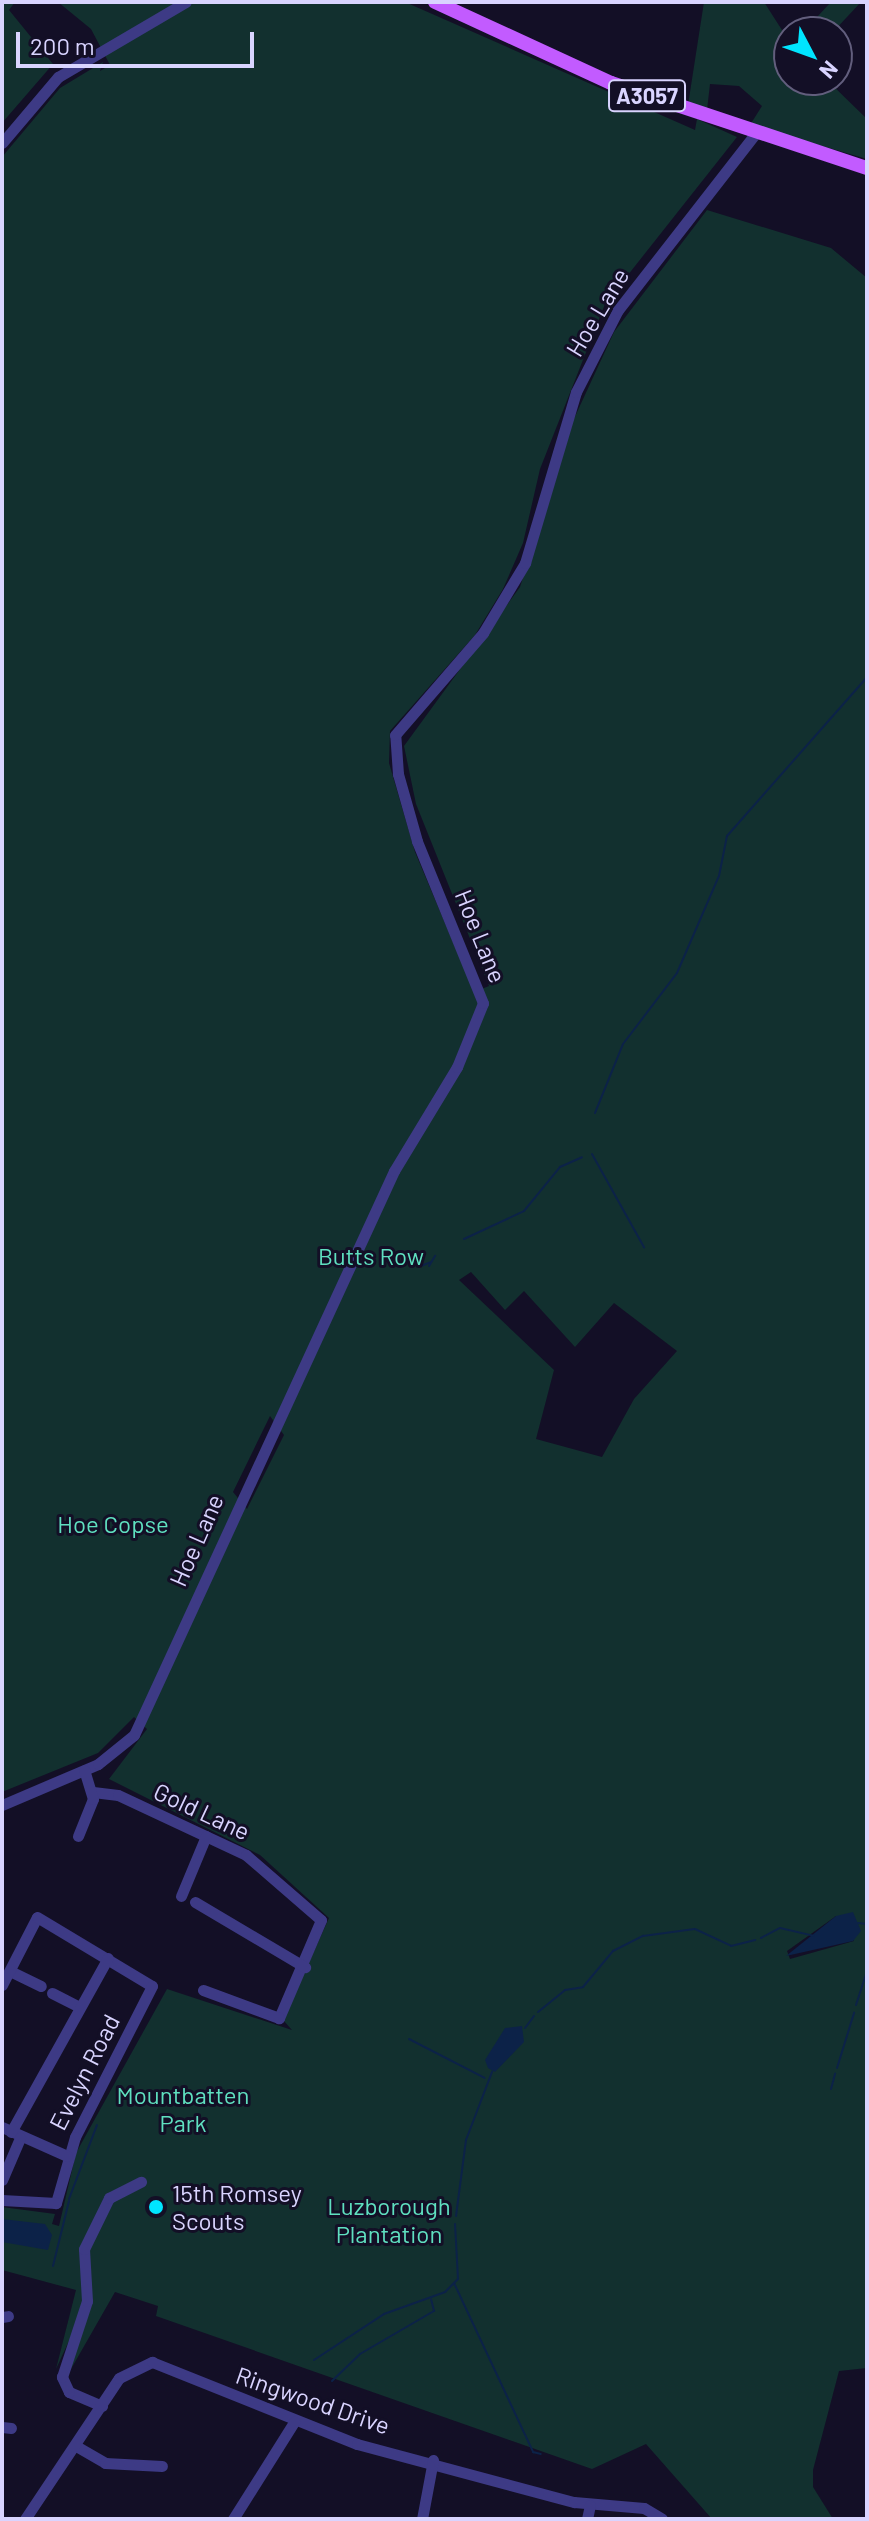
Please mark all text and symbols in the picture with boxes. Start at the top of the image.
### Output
scale bar [20,16,258,66]
north arrow [773,16,853,96]
text: 200 m [30,31,95,60]
text: N [815,56,844,84]
road number: A3057 [607,78,687,114]
street label: Hoe Lane [559,263,635,361]
street label: Hoe Lane [449,885,513,987]
park label: Butts Row [318,1242,424,1270]
street label: Hoe Lane [163,1489,229,1591]
park label: Hoe Copse [57,1510,169,1538]
street label: Gold Lane [149,1776,255,1846]
street label: Evelyn Road [43,2009,125,2135]
park label: Mountbatten Park [117,2081,249,2137]
place label: 15th Romsey Scouts [172,2179,302,2235]
park label: Luzborough Plantation [327,2192,451,2248]
marker: 15th Romsey Scouts [147,2198,165,2216]
street label: Ringwood Drive [232,2360,394,2440]

